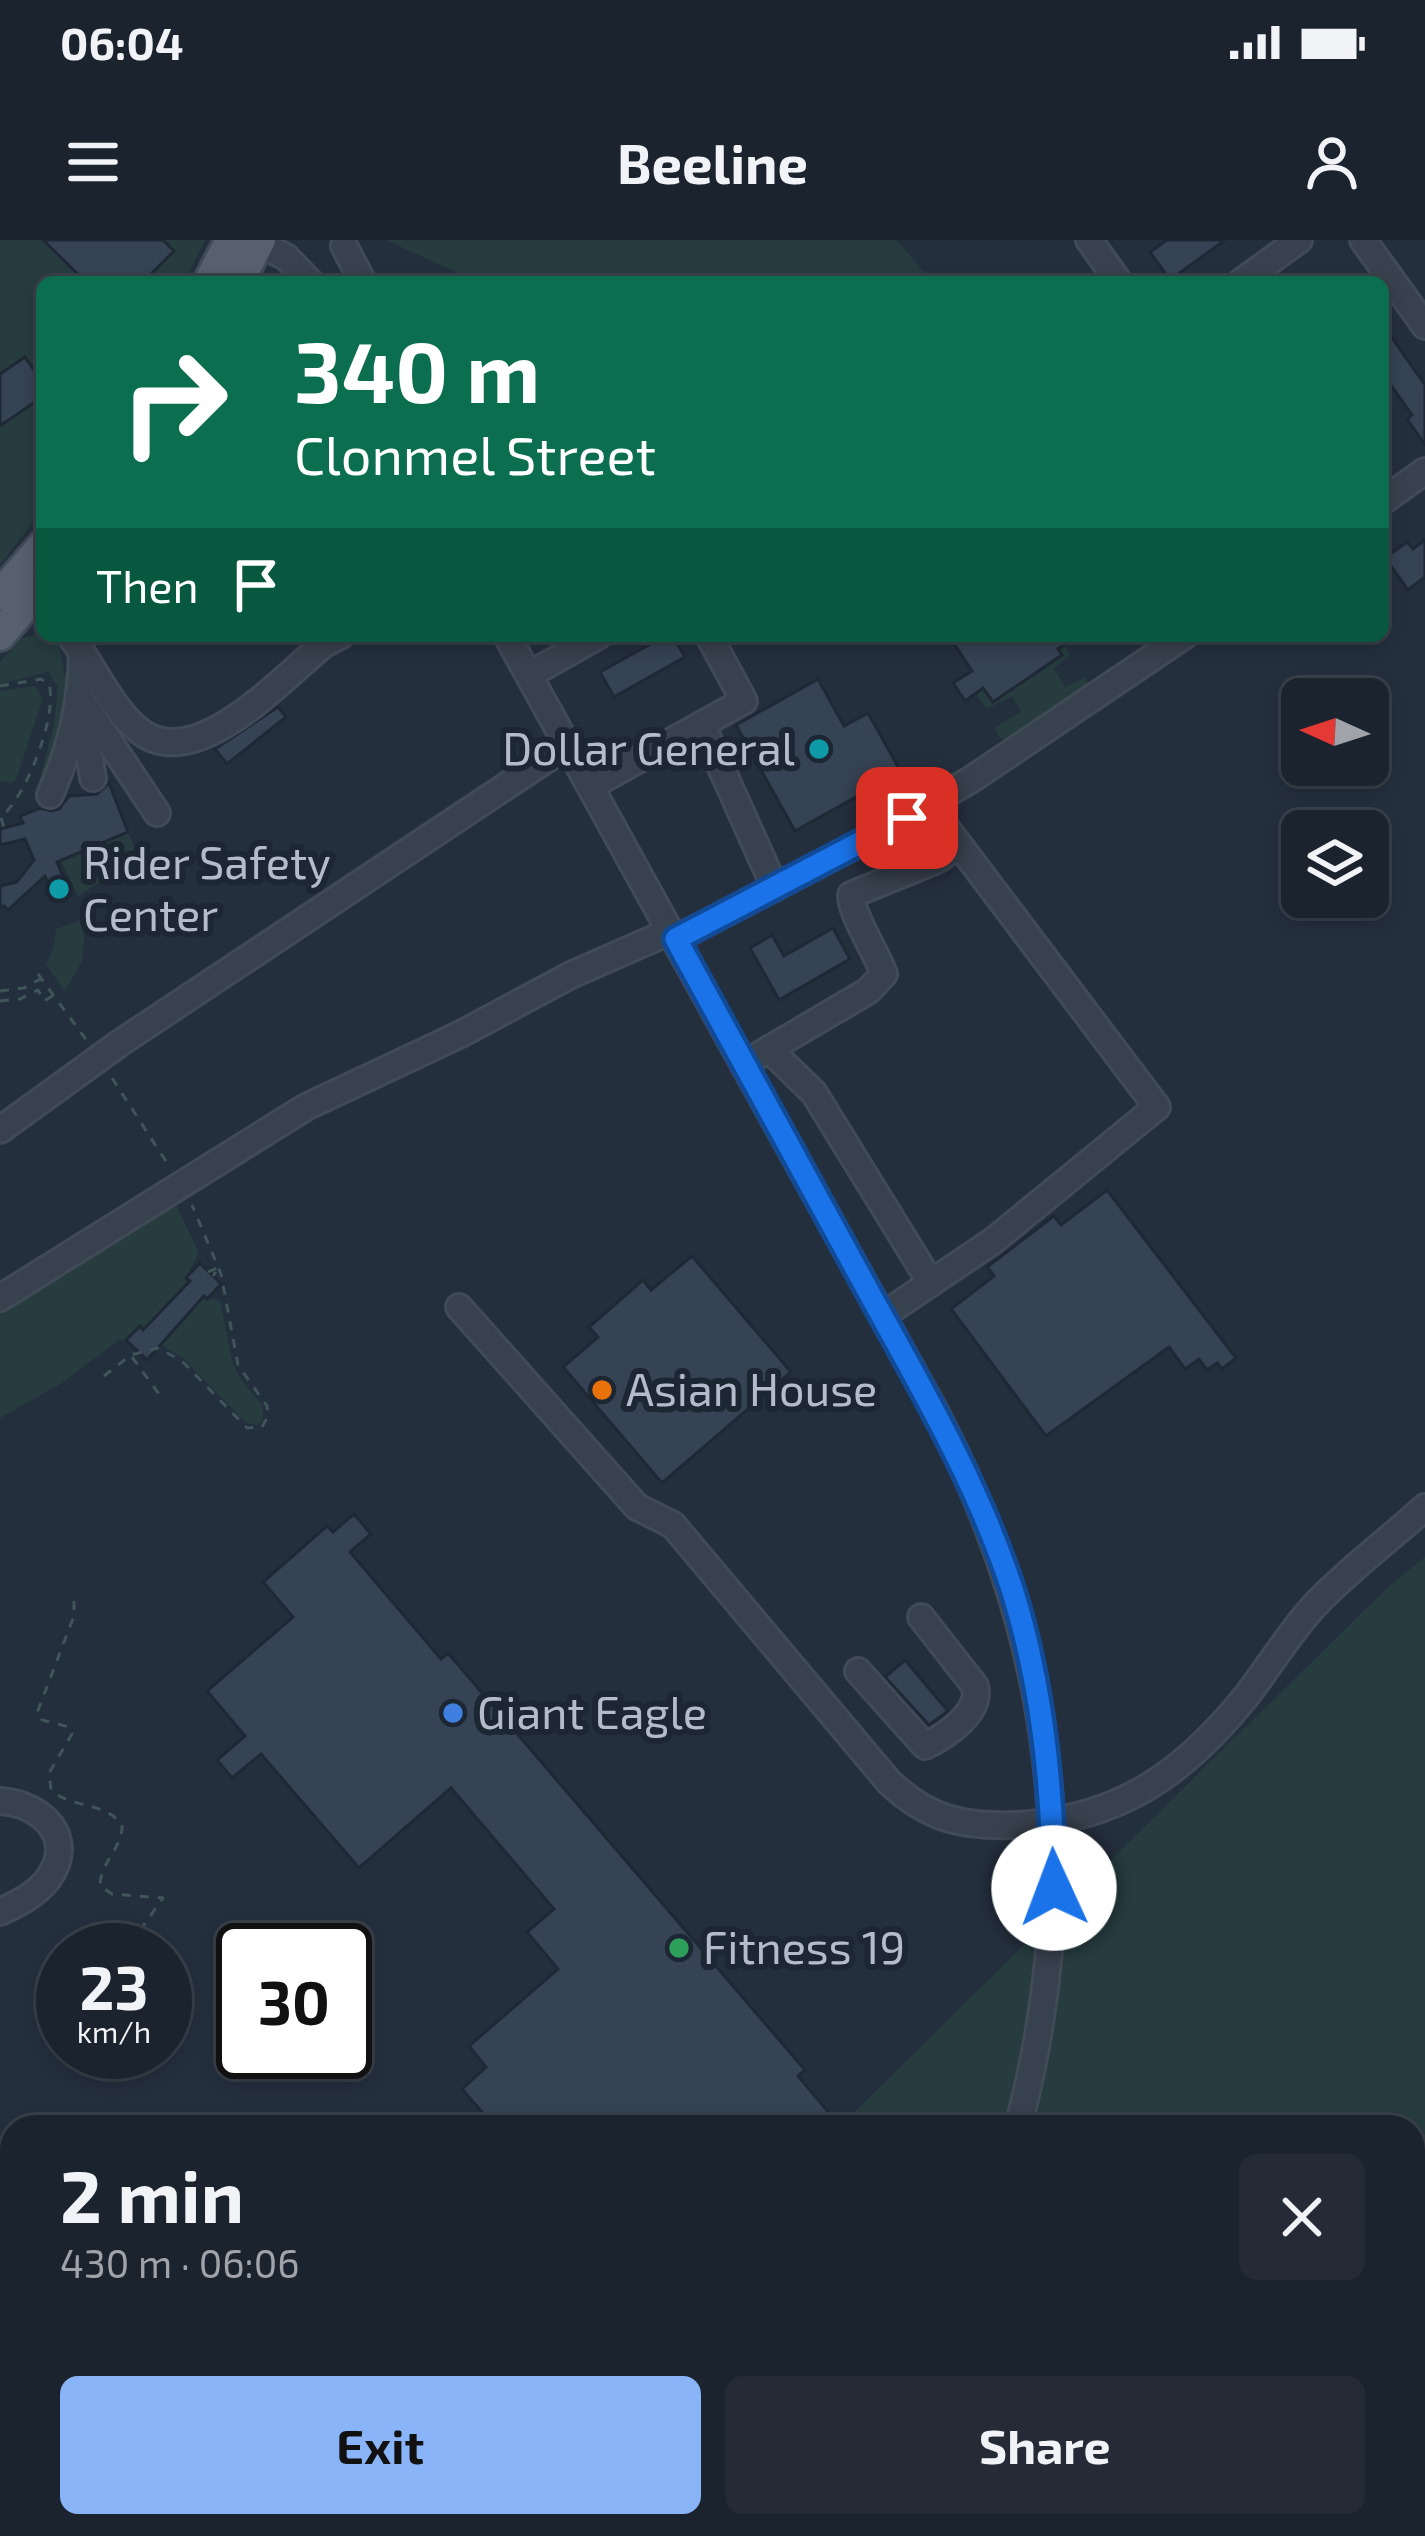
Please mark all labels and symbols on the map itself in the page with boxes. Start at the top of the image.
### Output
north arrow [1281,678,1389,786]
place label: Dollar General [502,720,795,774]
marker: Dollar General [806,736,832,762]
pin [856,767,958,869]
place label: Rider Safety Center [83,834,331,940]
marker: Rider Safety Center [46,876,72,902]
place label: Asian House [626,1361,877,1415]
marker: Asian House [589,1377,615,1403]
place label: Giant Eagle [477,1684,707,1738]
marker: Giant Eagle [440,1700,466,1726]
position arrow [991,1825,1117,1951]
place label: Fitness 19 [703,1919,905,1973]
speed limit sign: 30 [216,1923,372,2079]
marker: Fitness 19 [666,1935,692,1961]

